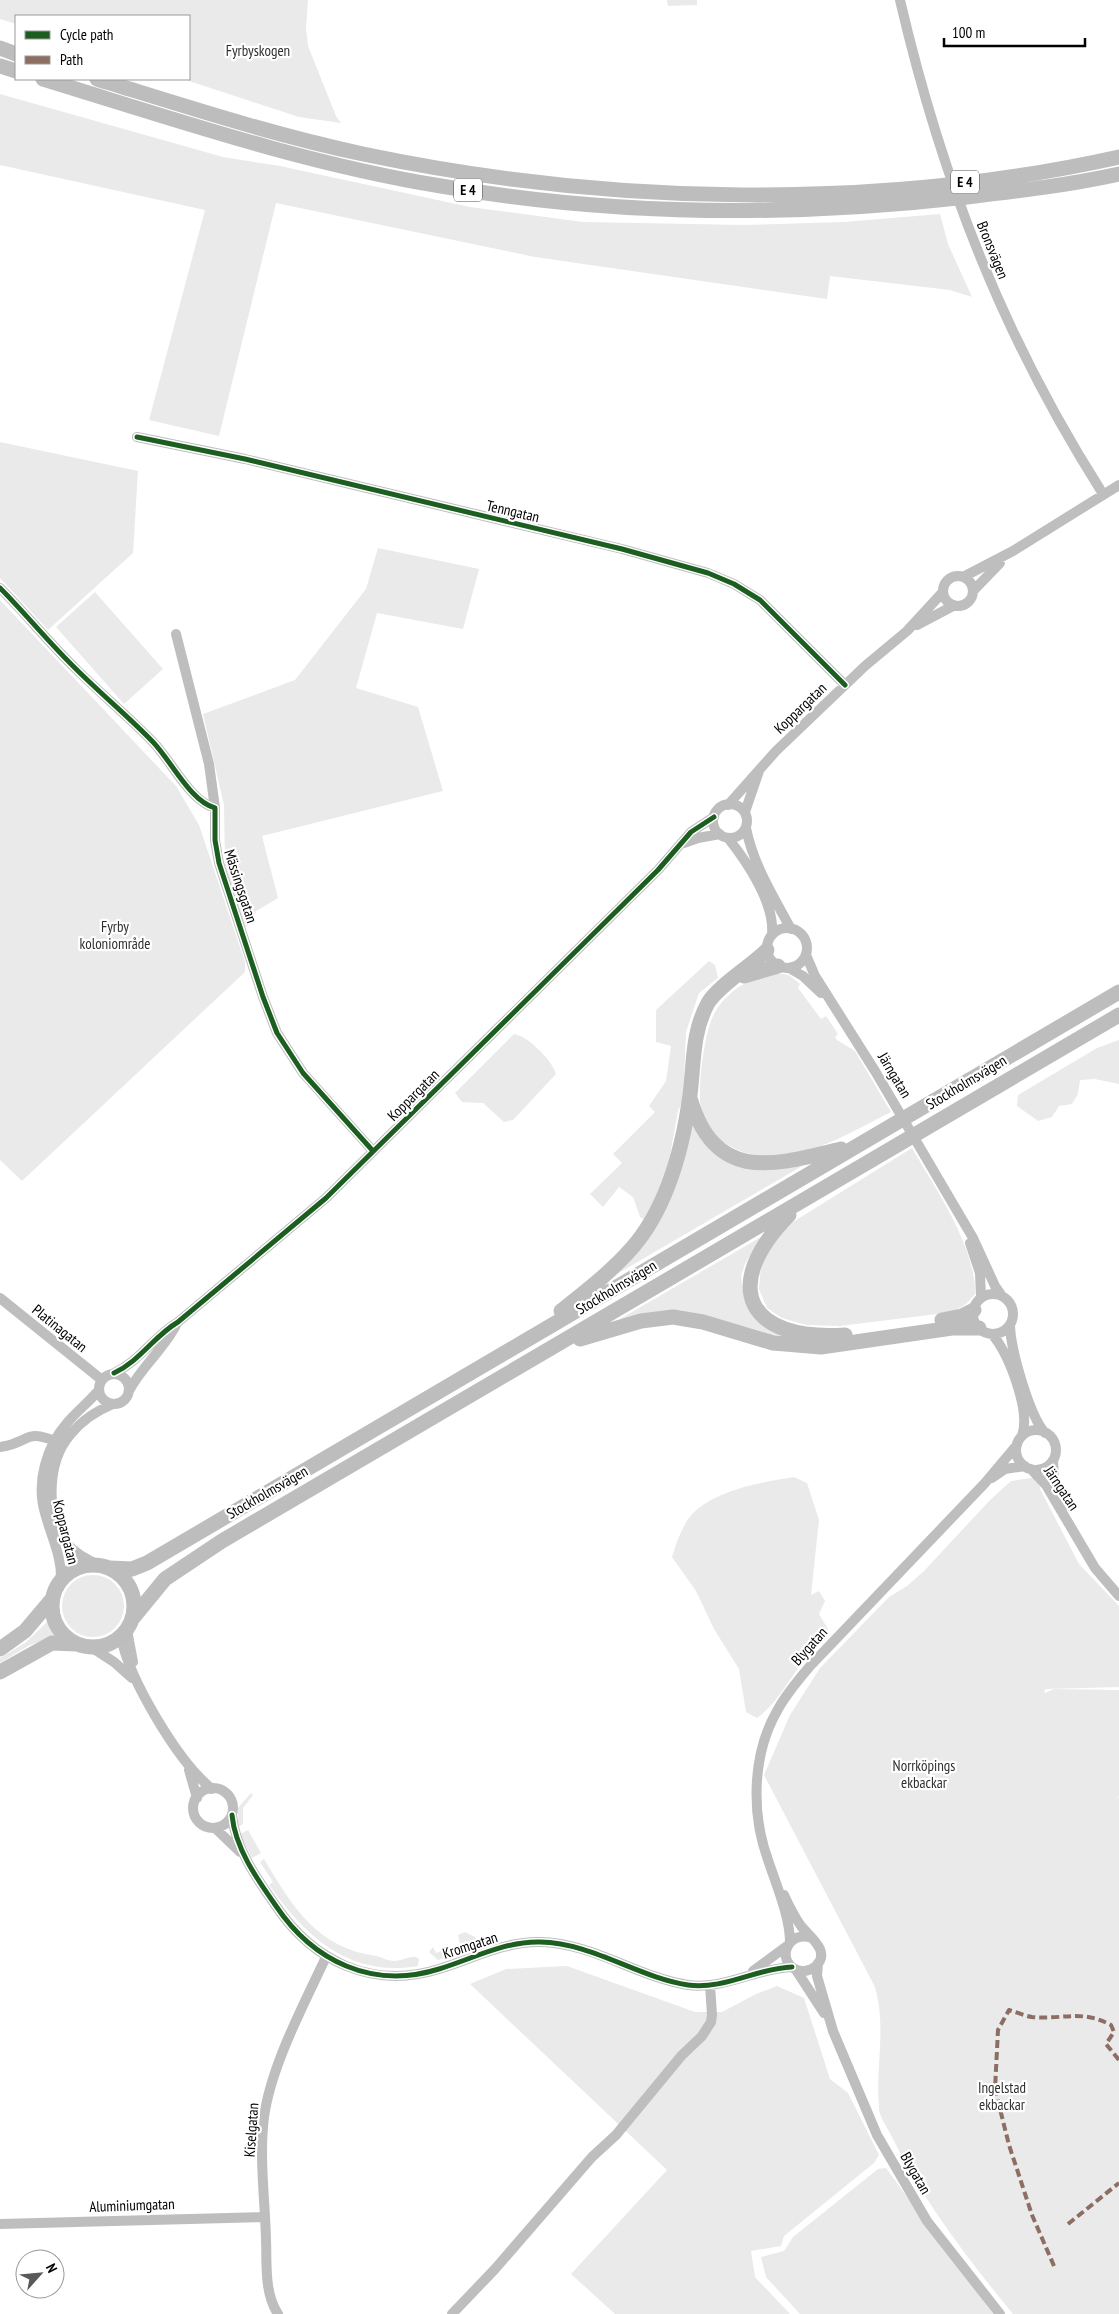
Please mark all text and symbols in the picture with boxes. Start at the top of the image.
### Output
legend [15,15,190,80]
scale bar [944,15,1085,47]
text: 100 m [952,23,985,42]
text: Cycle path [60,25,113,44]
park label: Fyrbyskogen [226,41,290,60]
text: Path [60,50,83,69]
road number: E 4 [951,170,979,193]
road number: E 4 [454,178,482,202]
street label: Bronsvägen [973,218,1013,282]
street label: Tenngatan [485,496,541,526]
street label: Koppargatan [770,678,830,738]
street label: Mässingsgatan [220,847,262,925]
park label: Fyrby koloniområde [79,917,151,953]
street label: Järngatan [874,1048,916,1101]
street label: Stockholmsvägen [922,1051,1010,1113]
street label: Koppargatan [383,1065,443,1125]
street label: Stockholmsvägen [572,1256,660,1318]
street label: Platinagatan [29,1300,91,1356]
street label: Stockholmsvägen [223,1461,311,1523]
street label: Järngatan [1040,1461,1084,1514]
street label: Koppargatan [49,1498,83,1566]
street label: Blygatan [787,1623,831,1669]
park label: Norrköpings ekbackar [893,1756,955,1792]
street label: Kromgatan [440,1927,500,1963]
park label: Ingelstad ekbackar [978,2078,1026,2114]
street label: Kiselgatan [240,2102,262,2158]
street label: Blygatan [896,2149,936,2197]
street label: Aluminiumgatan [89,2194,175,2216]
north arrow [15,2249,65,2299]
text: N [42,2261,61,2276]

